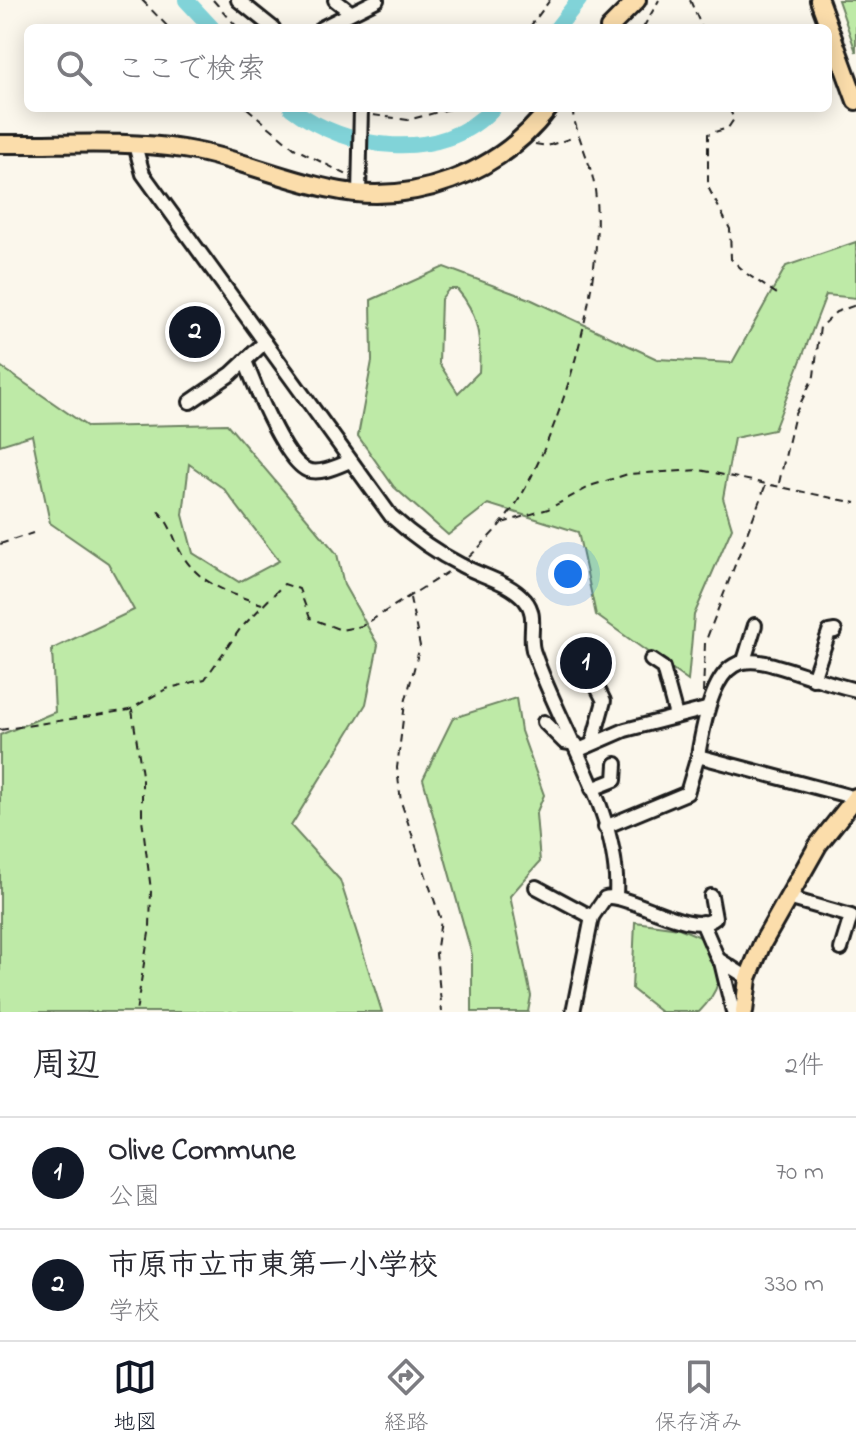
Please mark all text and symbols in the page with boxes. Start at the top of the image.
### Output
search box [24,24,832,112]
icon: search [52,46,96,90]
text: ここで検索 [116,49,266,93]
pin: 2 [169,302,221,362]
your location [548,554,588,594]
pin: 1 [560,633,612,693]
text: 周辺 [32,1042,100,1092]
text: 2件 [785,1048,824,1086]
text: Olive Commune [108,1130,296,1174]
text: 1 [54,1154,62,1192]
text: 70 m [775,1154,824,1192]
text: 公園 [108,1179,160,1217]
text: 市原市立市東第一小学校 [108,1245,438,1289]
text: 2 [52,1266,64,1304]
text: 330 m [765,1266,824,1304]
text: 学校 [108,1294,160,1332]
tab: 地図 [113,1355,157,1440]
tab: 経路 [384,1355,428,1440]
tab: 保存済み [655,1355,743,1440]

